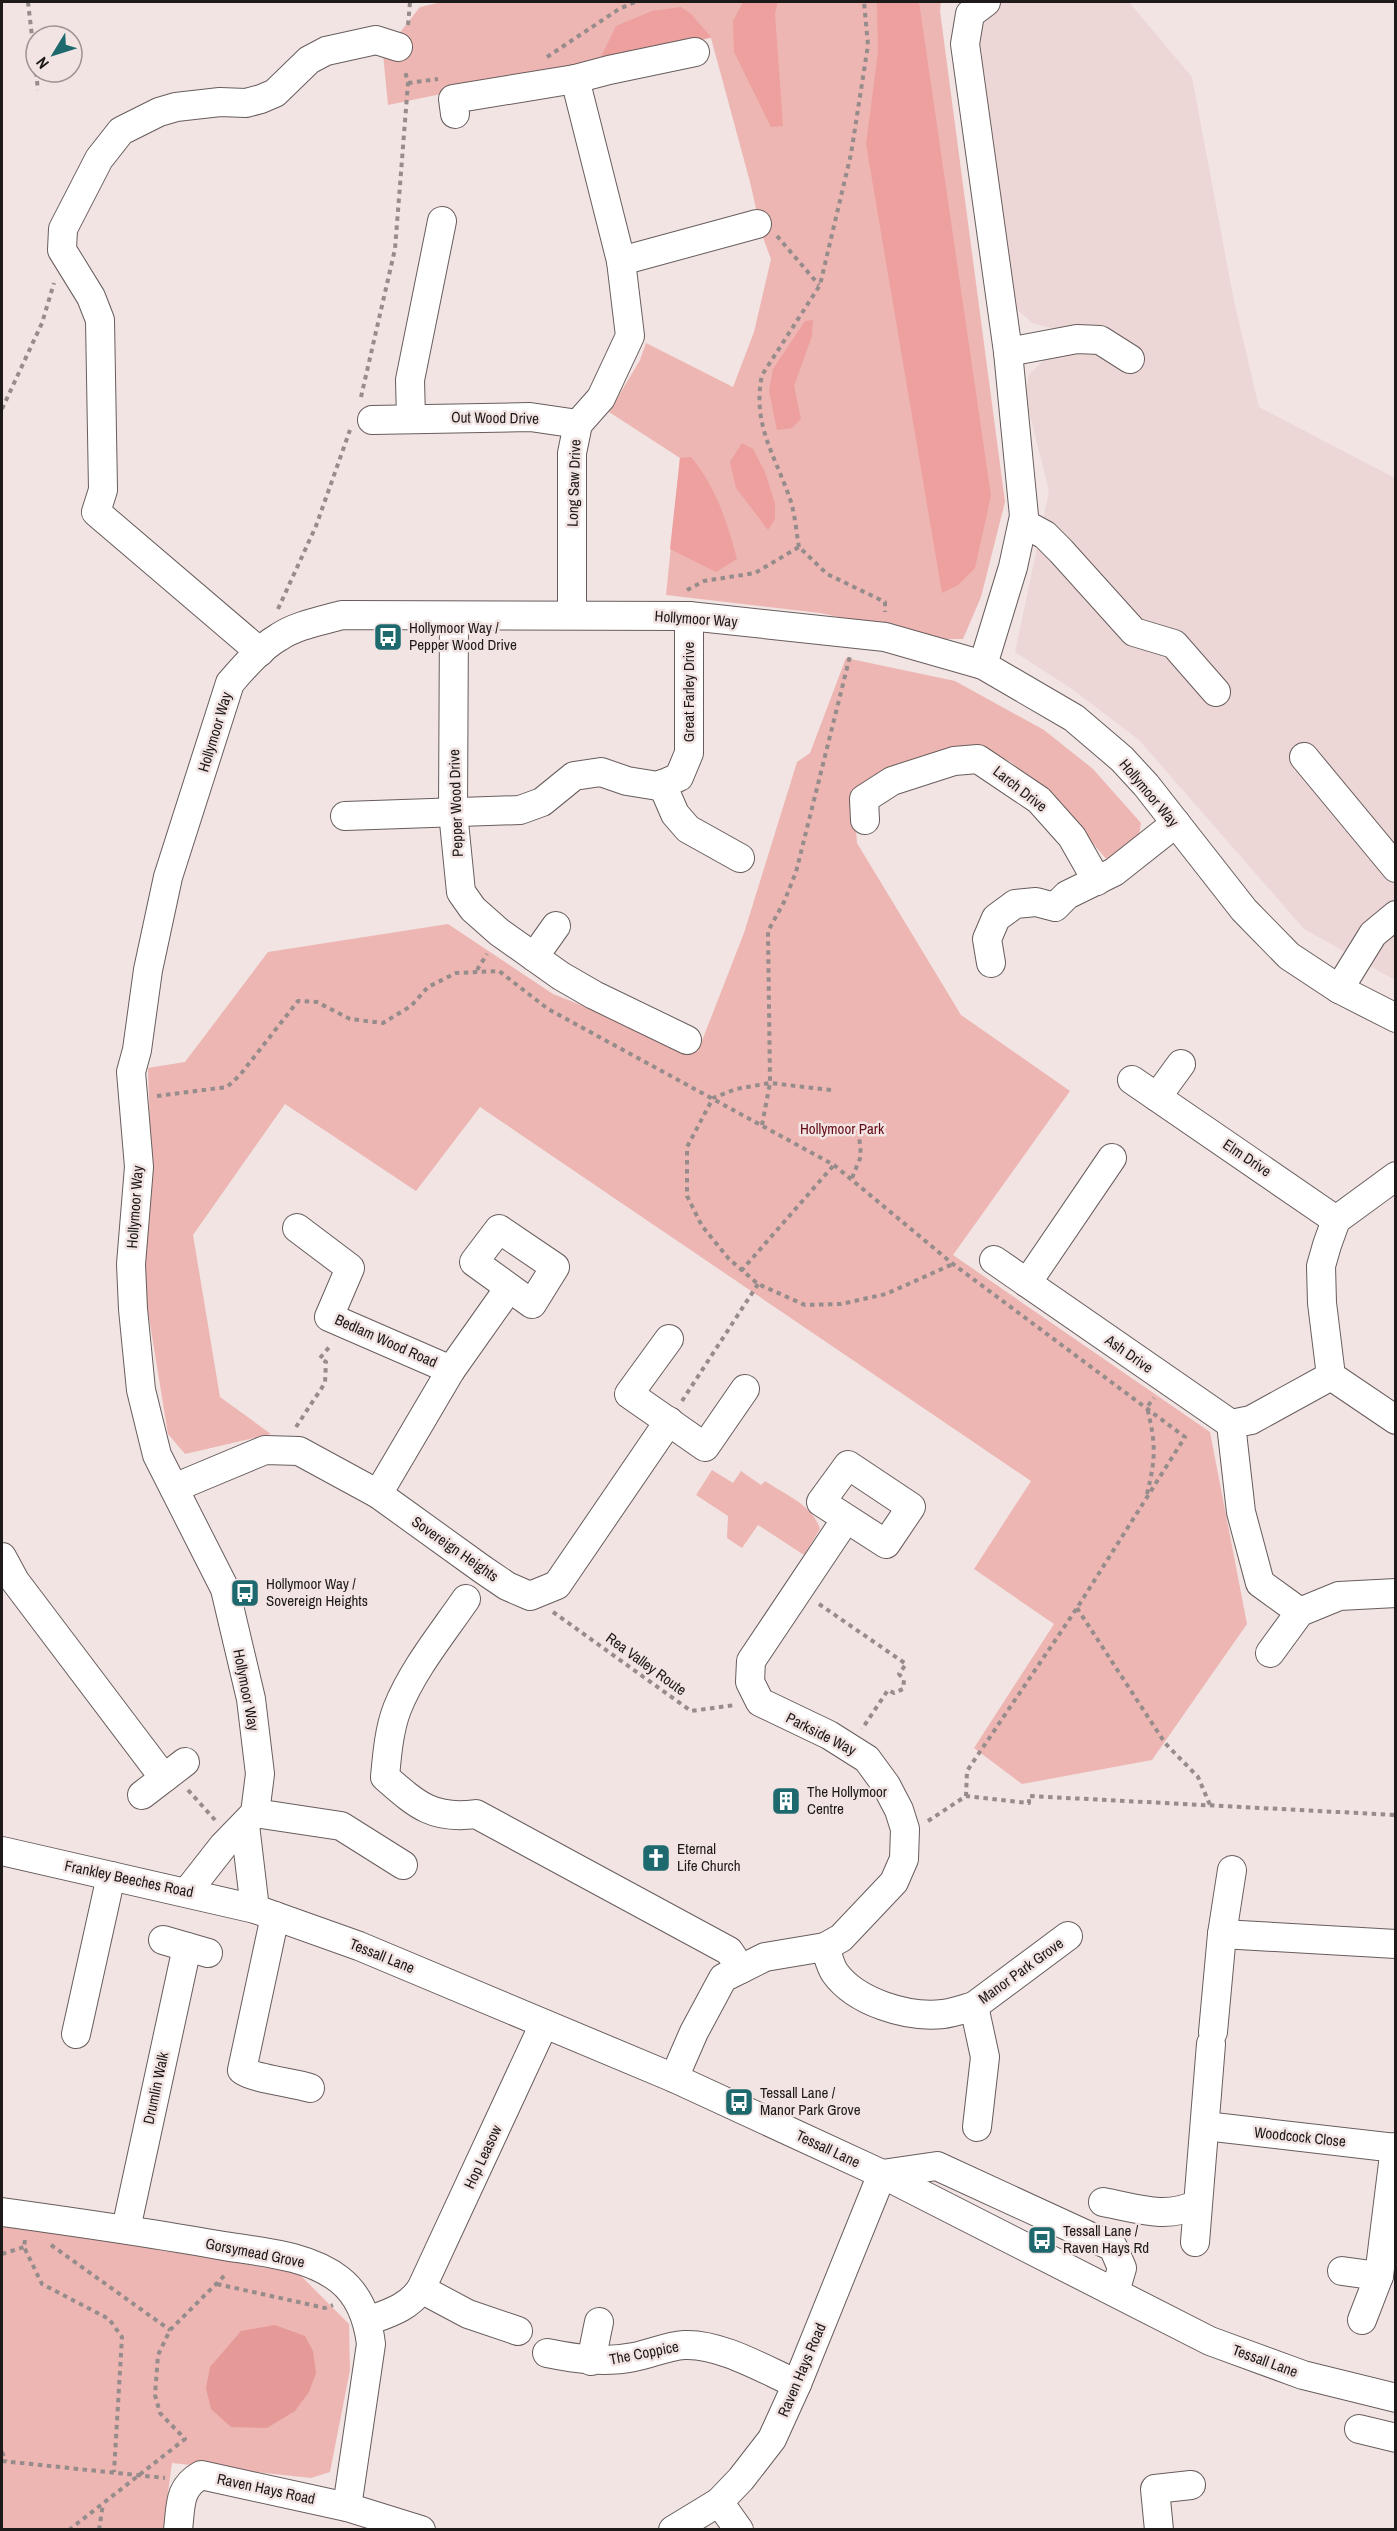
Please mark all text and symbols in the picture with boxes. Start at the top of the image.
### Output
north arrow [24,24,84,84]
text: N [31,53,54,74]
street label: Out Wood Drive [451,406,539,429]
street label: Long Saw Drive [561,439,586,527]
street label: Hollymoor Way [654,605,739,632]
place label: Hollymoor Way / Pepper Wood Drive [409,617,517,655]
bus stop icon: Hollymoor Way / Pepper Wood Drive [372,621,404,653]
street label: Great Farley Drive [678,642,699,742]
street label: Hollymoor Way [192,688,237,775]
street label: Pepper Wood Drive [443,749,468,857]
street label: Hollymoor Way [1115,754,1185,832]
street label: Larch Drive [989,761,1052,817]
park label: Hollymoor Park [800,1118,885,1139]
street label: Elm Drive [1219,1134,1276,1181]
street label: Hollymoor Way [121,1164,148,1249]
street label: Bedlam Wood Road [332,1309,441,1372]
street label: Ash Drive [1100,1329,1158,1378]
street label: Sovereign Heights [408,1511,503,1586]
place label: Hollymoor Way / Sovereign Heights [266,1573,368,1611]
bus stop icon: Hollymoor Way / Sovereign Heights [229,1577,261,1609]
street label: Rea Valley Route [602,1627,691,1700]
street label: Hollymoor Way [228,1647,265,1733]
street label: Parkside Way [783,1707,861,1761]
place label: The Hollymoor Centre [807,1781,887,1819]
building icon: The Hollymoor Centre [770,1785,802,1817]
place label: Eternal Life Church [677,1838,741,1876]
church icon: Eternal Life Church [640,1842,672,1874]
street label: Frankley Beeches Road [63,1855,195,1902]
street label: Manor Park Grove [974,1932,1068,2009]
street label: Tessall Lane [347,1933,418,1978]
street label: Drumlin Walk [138,2049,174,2126]
place label: Tessall Lane / Manor Park Grove [760,2082,861,2120]
bus stop icon: Tessall Lane / Manor Park Grove [723,2086,755,2118]
street label: Hop Leasow [459,2121,507,2192]
street label: Woodcock Close [1253,2121,1347,2152]
street label: Tessall Lane [793,2125,864,2173]
place label: Tessall Lane / Raven Hays Rd [1063,2220,1149,2258]
bus stop icon: Tessall Lane / Raven Hays Rd [1026,2224,1058,2256]
street label: Gorsymead Grove [204,2233,307,2272]
street label: Raven Hays Road [772,2320,831,2420]
street label: The Coppice [607,2335,681,2370]
street label: Tessall Lane [1229,2339,1301,2382]
street label: Raven Hays Road [215,2468,317,2509]

